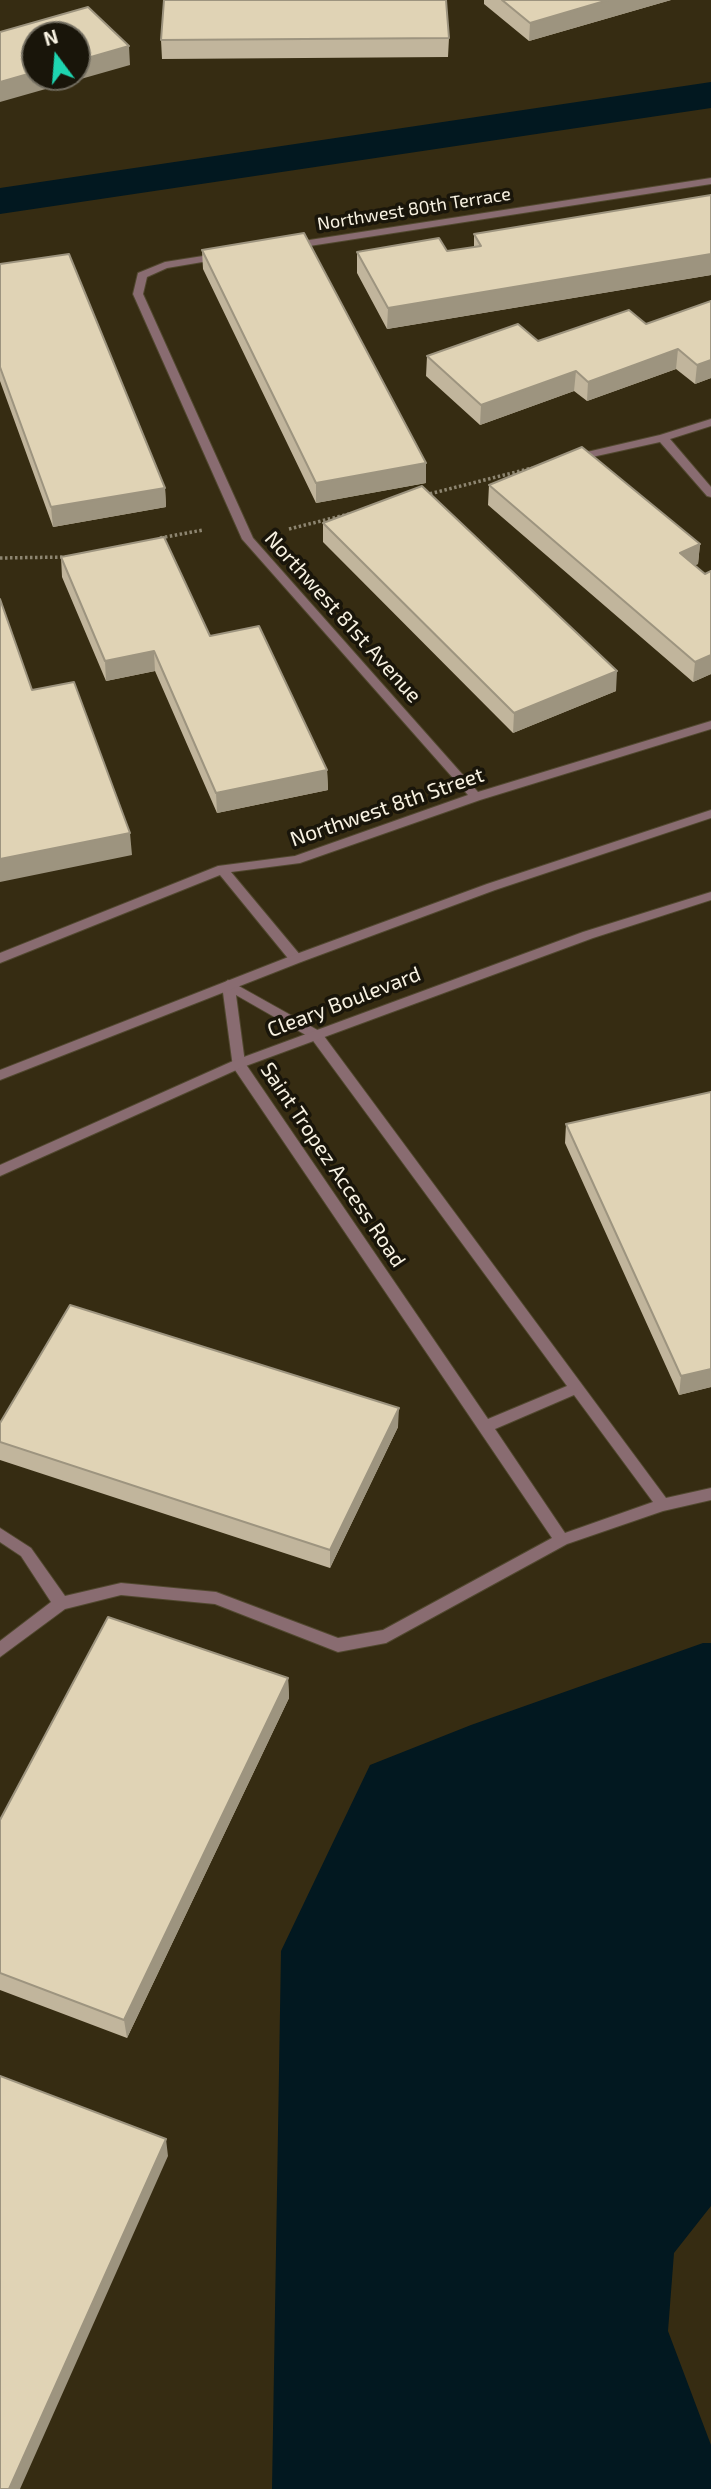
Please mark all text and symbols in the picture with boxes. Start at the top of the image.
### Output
north arrow [21,21,91,91]
text: N [41,24,60,50]
street label: Northwest 80th Terrace [316,183,512,235]
street label: Northwest 81st Avenue [259,526,427,708]
street label: Northwest 8th Street [287,762,487,852]
street label: Cleary Boulevard [264,961,424,1043]
street label: Saint Tropez Access Road [255,1058,411,1272]

